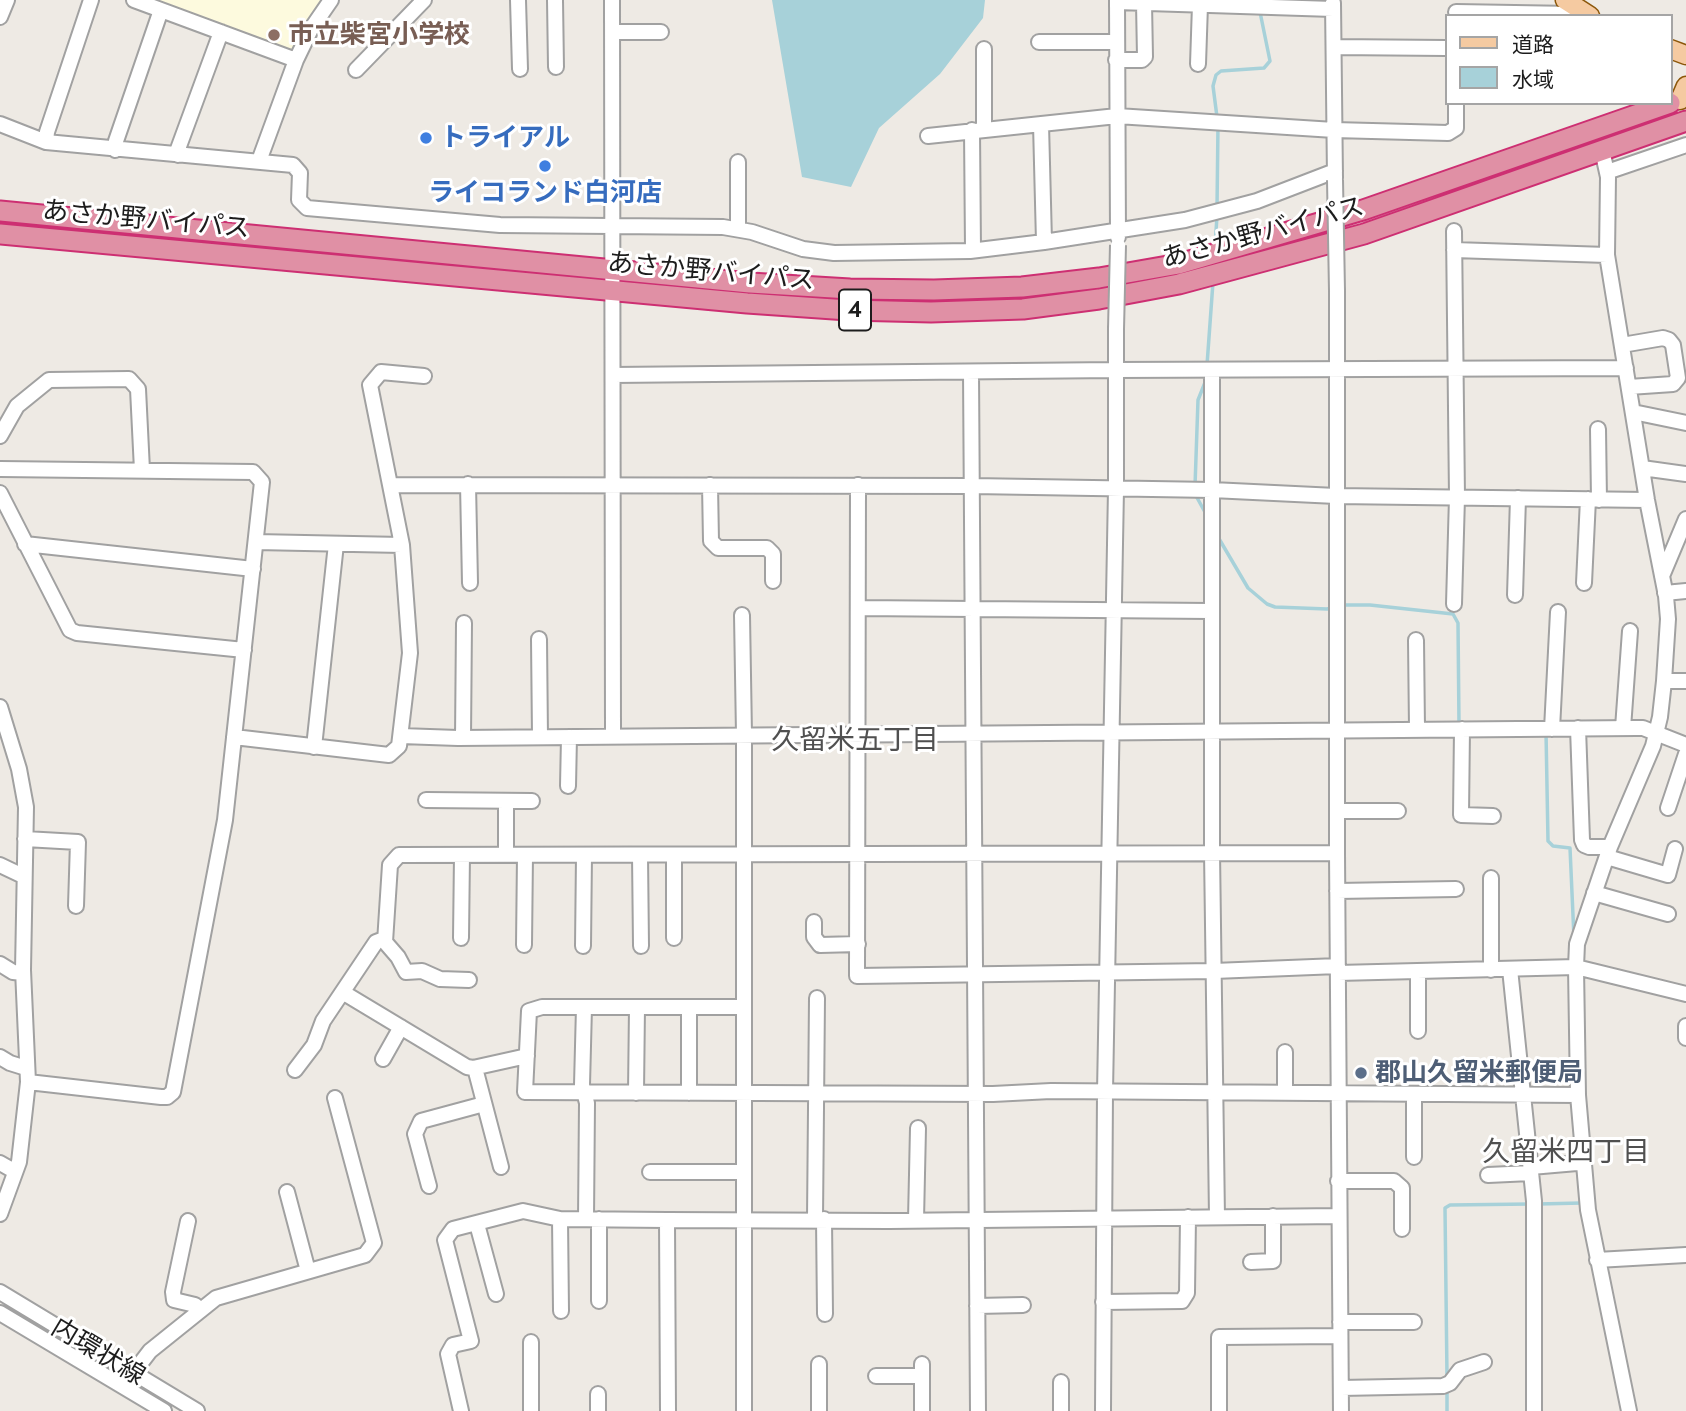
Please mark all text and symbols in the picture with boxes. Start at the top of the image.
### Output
legend [1444,14,1672,105]
place label: 市立柴宮小学校 [288,19,470,51]
marker: 市立柴宮小学校 [266,27,282,43]
text: 道路 [1512,32,1554,57]
text: 水域 [1512,67,1554,92]
place label: トライアル [440,122,570,154]
marker: トライアル [418,130,434,146]
marker: ライコランド白河店 [537,158,553,174]
place label: ライコランド白河店 [428,177,662,209]
street label: あさか野バイパス [1159,191,1367,275]
street label: あさか野バイパス [41,195,251,245]
street label: あさか野バイパス [606,247,816,297]
road number: 4 [839,290,871,330]
district label: 久留米五丁目 [771,724,939,758]
place label: 郡山久留米郵便局 [1375,1057,1583,1089]
marker: 郡山久留米郵便局 [1353,1065,1369,1081]
district label: 久留米四丁目 [1482,1136,1650,1170]
street label: 内環状線 [45,1312,151,1392]

